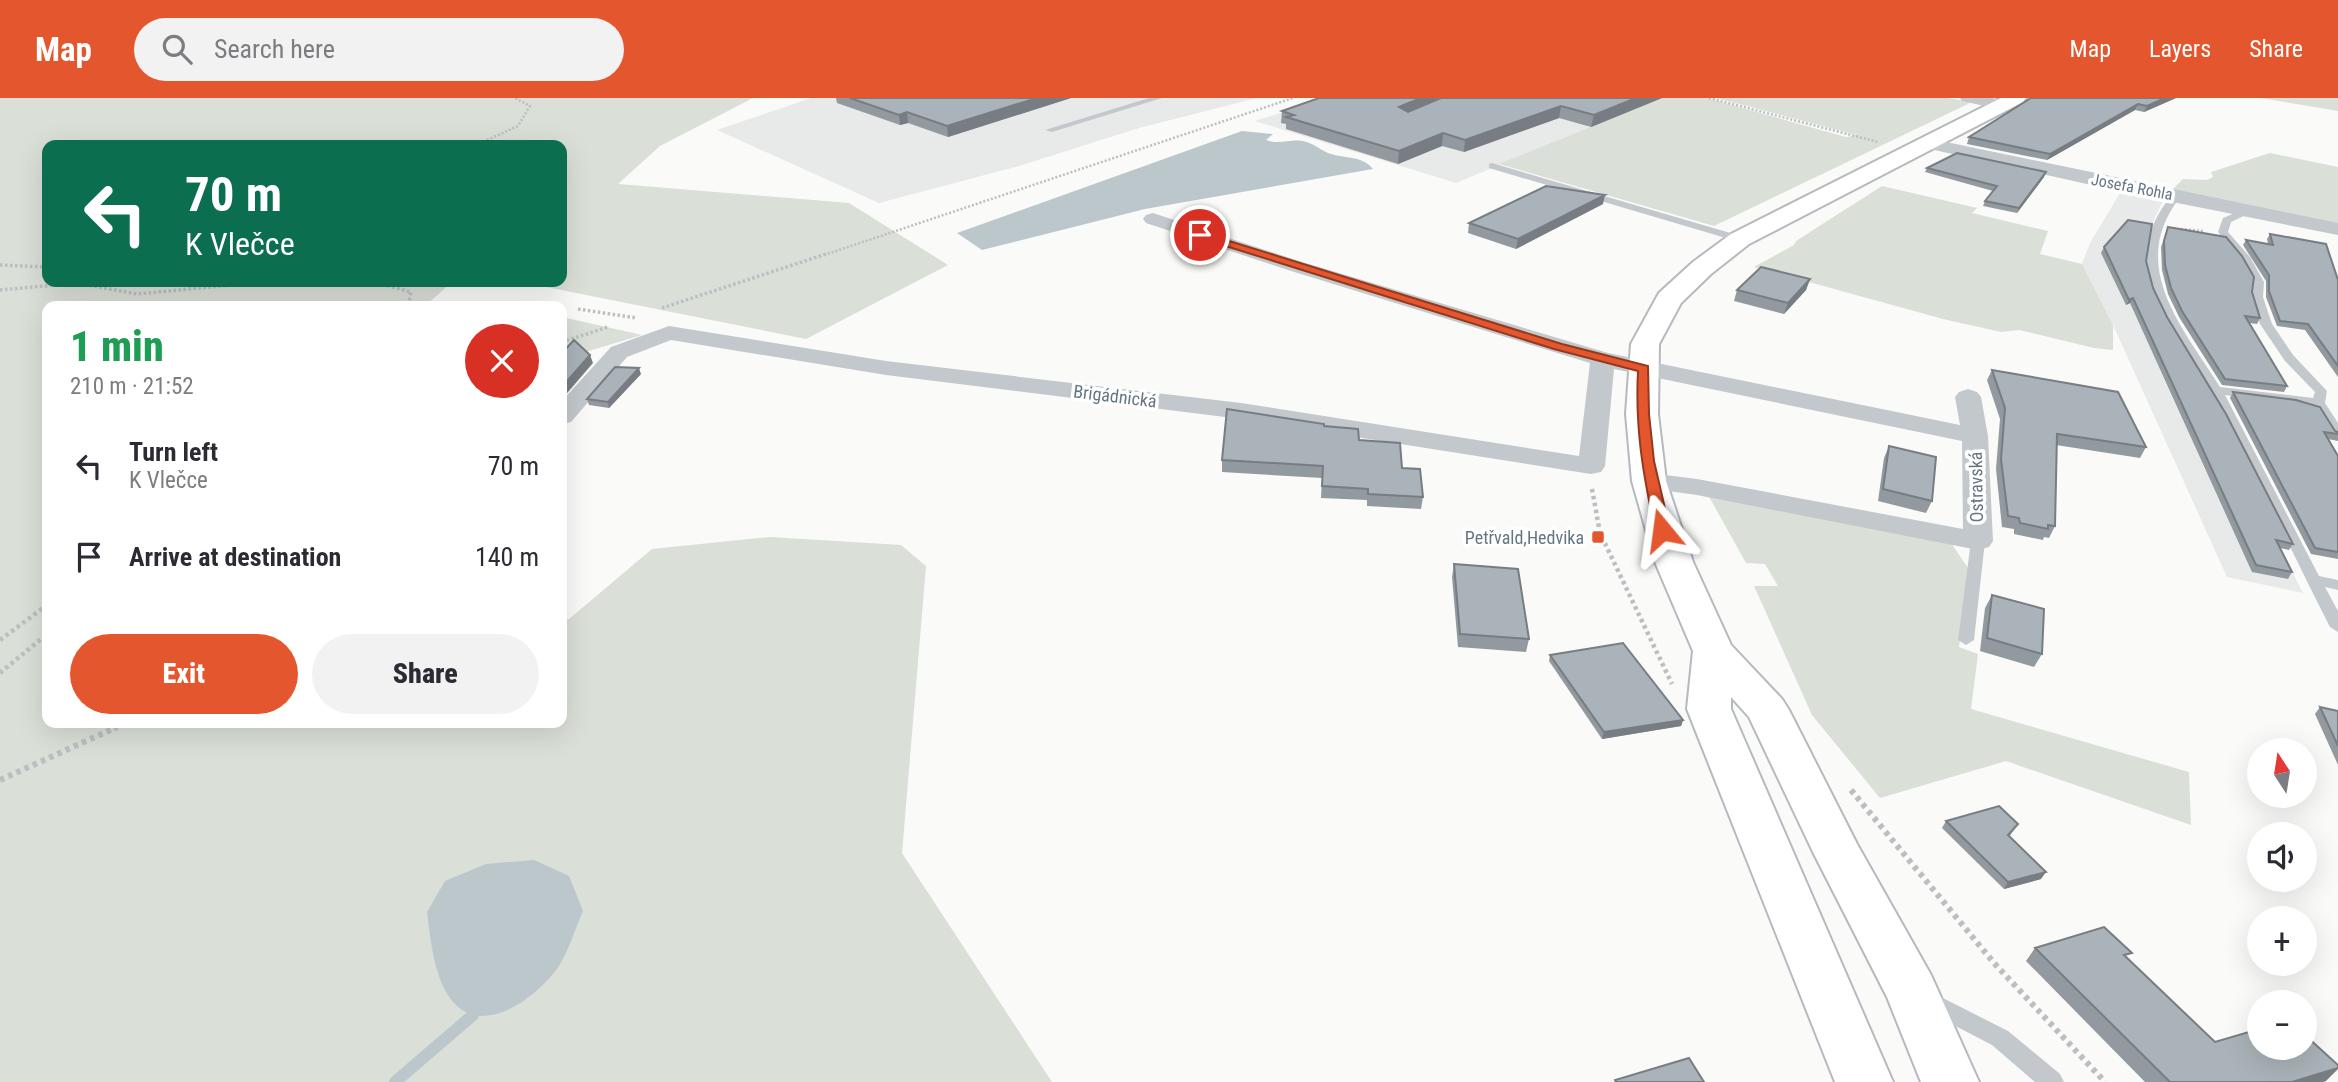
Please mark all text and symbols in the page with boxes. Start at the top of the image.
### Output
search box [134,18,624,81]
text: Map [35,30,92,69]
icon: search [158,30,196,68]
text: Search here [214,34,335,64]
text: Map [2070,35,2111,63]
text: Layers [2149,35,2211,63]
text: Share [2249,35,2303,63]
text: 70 m [185,166,282,223]
icon: left [70,168,161,259]
street label: Josefa Rohla [2090,170,2174,204]
pin [1170,205,1230,265]
icon: arrive [1181,216,1219,254]
text: K Vlečce [185,225,295,263]
text: 1 min [70,322,164,371]
button: close [465,324,539,398]
text: 210 m · 21:52 [70,373,194,400]
street label: Brigádnická [1072,380,1158,412]
text: Turn left [129,437,218,467]
icon: left [70,447,108,485]
text: 70 m [488,451,539,481]
street label: Ostravská [1965,452,1987,522]
text: K Vlečce [129,467,208,494]
position arrow [1625,493,1699,567]
place label: Petřvald,Hedvika [1465,527,1584,548]
marker: Petřvald,Hedvika [1590,529,1606,545]
icon: arrive [70,538,108,576]
text: Arrive at destination [129,542,341,572]
text: 140 m [475,542,539,572]
button: Exit [70,634,298,714]
button: Share [312,634,539,714]
north arrow [2247,738,2317,808]
map controls [2247,738,2317,1060]
button: sound [2247,822,2317,892]
button: + [2247,906,2317,976]
button: − [2247,990,2317,1060]

